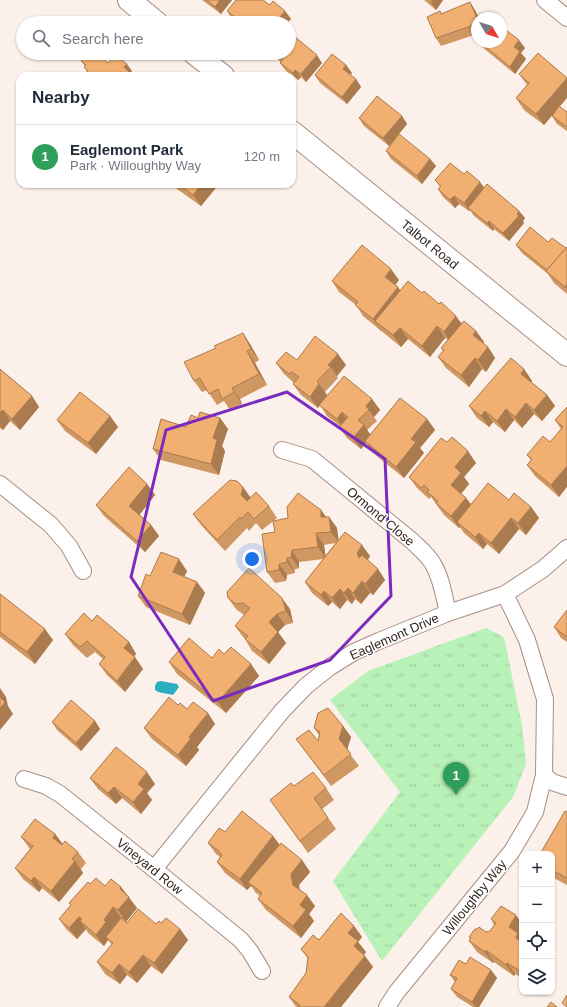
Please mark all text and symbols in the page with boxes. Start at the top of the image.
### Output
north arrow [471,12,507,48]
search box [16,16,296,60]
icon: search [30,27,52,49]
text: Search here [62,30,144,47]
text: Nearby [32,88,90,107]
text: Eaglemont Park [70,141,183,158]
text: 1 [41,149,49,164]
text: 120 m [244,149,280,164]
text: Park · Willoughby Way [70,158,201,173]
street label: Talbot Road [398,217,461,272]
street label: Ormond Close [344,484,418,549]
your location [242,549,262,569]
street label: Eaglemont Drive [347,610,441,663]
pin: 1 [443,762,469,795]
street label: Vineyard Row [114,835,186,898]
map controls [519,851,555,995]
button: + [519,851,555,887]
street label: Willoughby Way [439,856,510,938]
button: − [519,887,555,923]
button: locate [519,923,555,959]
button: layers [519,959,555,995]

